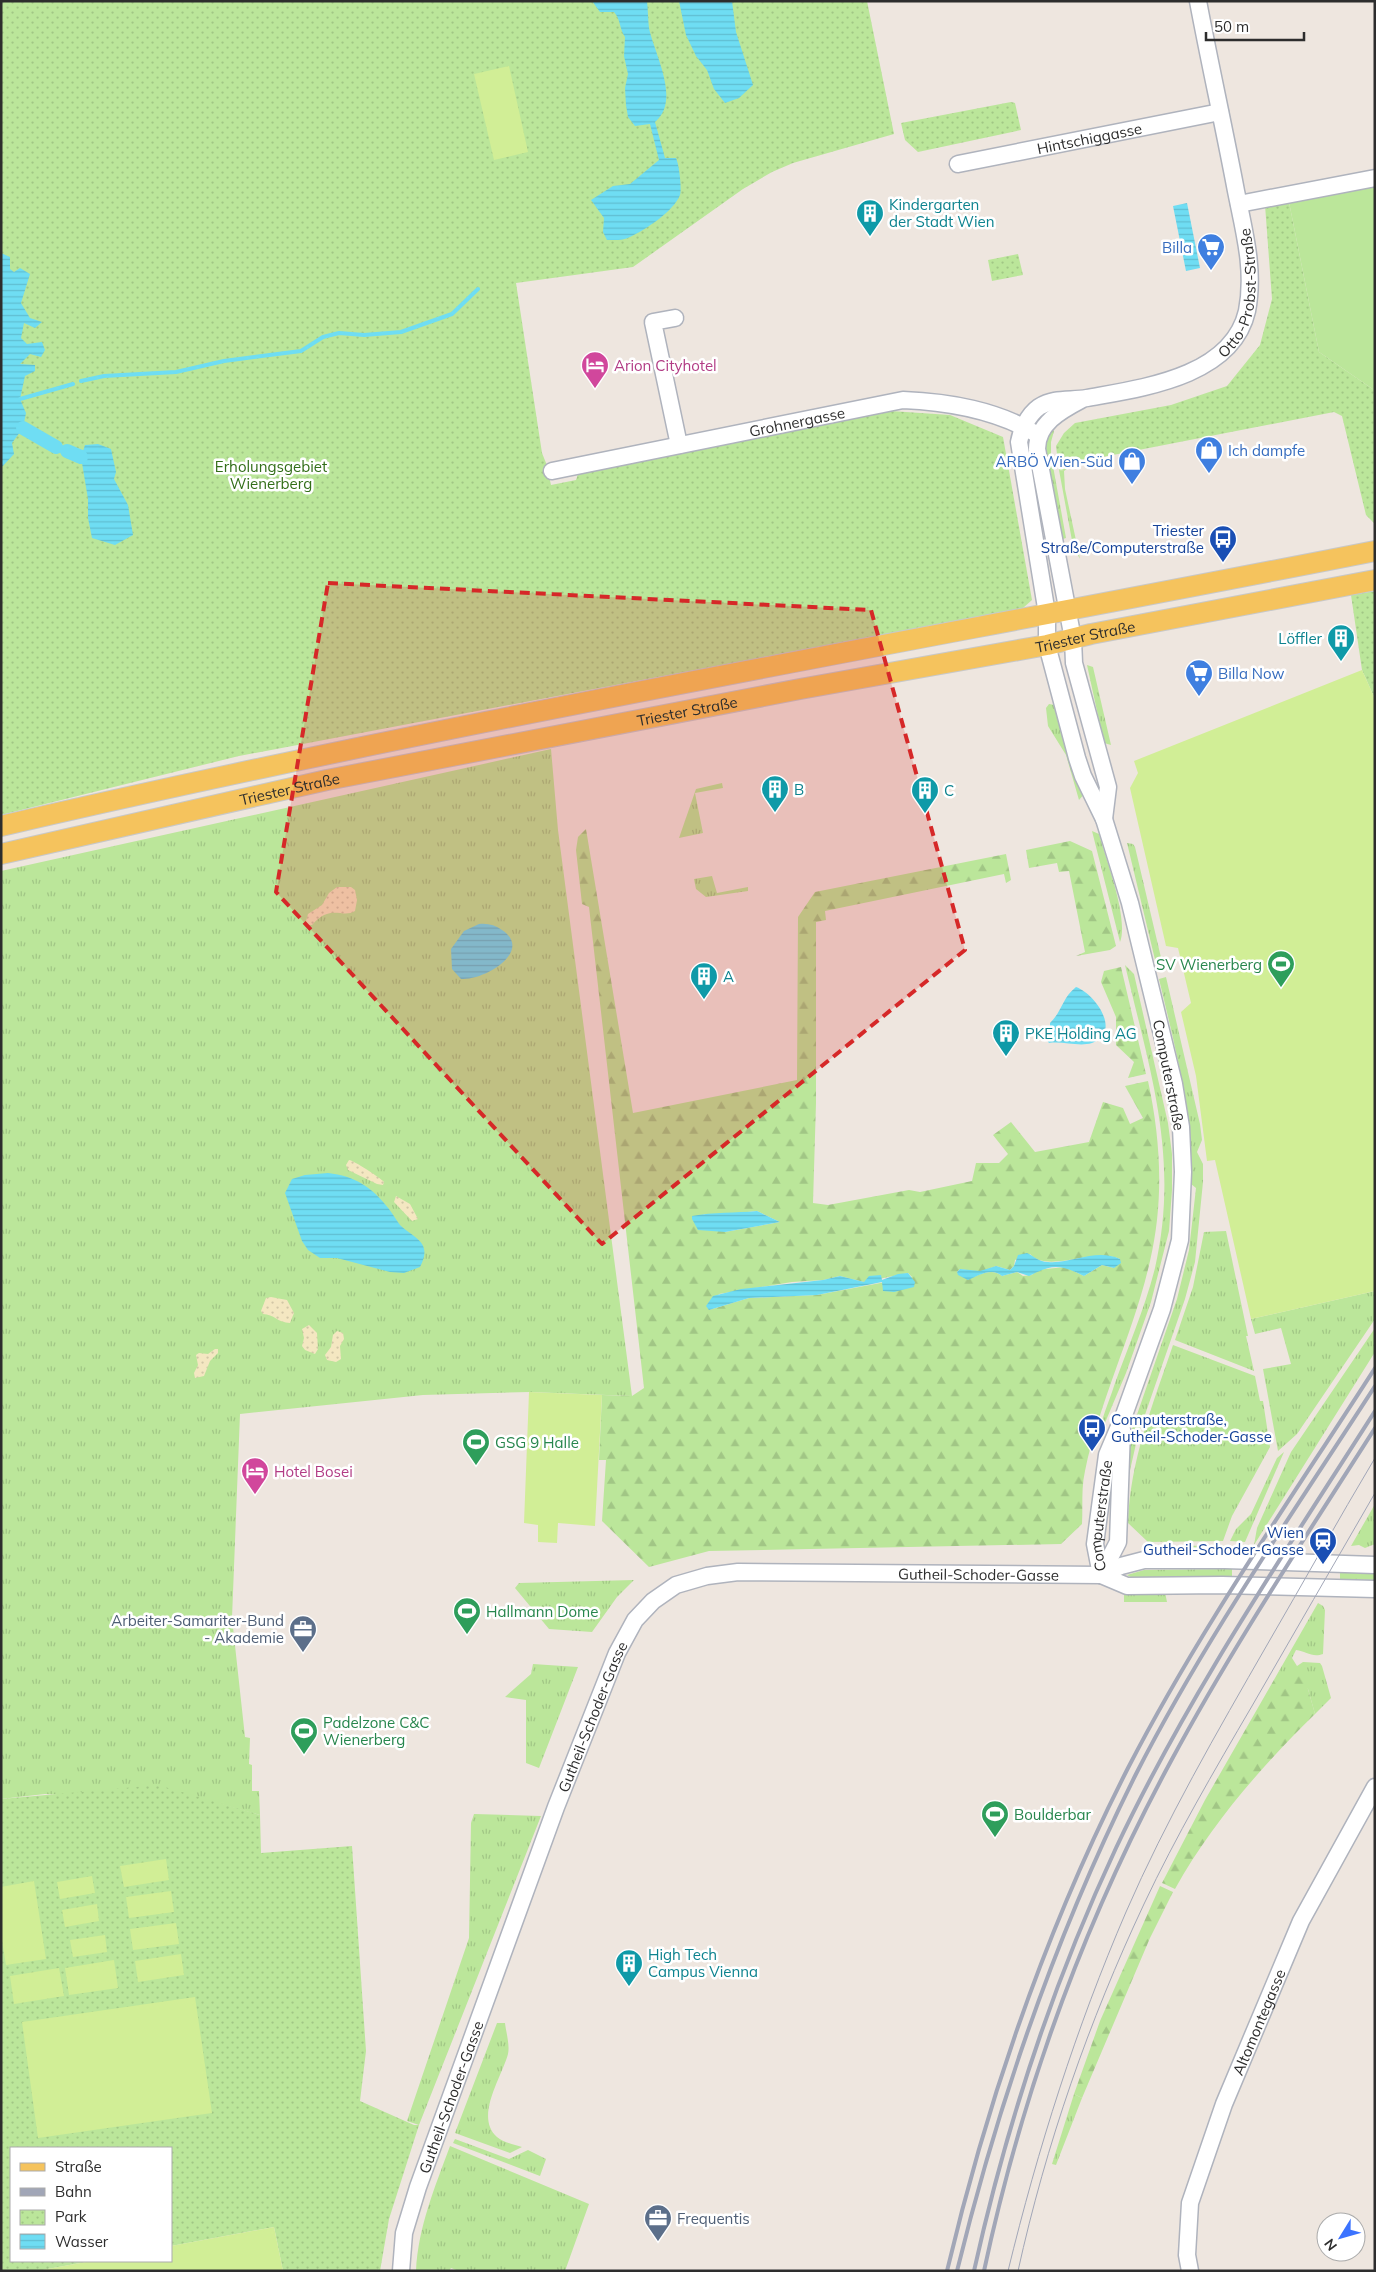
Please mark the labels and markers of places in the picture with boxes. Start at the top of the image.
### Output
place label: Kindergarten der Stadt Wien [889,195,994,231]
building icon: Kindergarten der Stadt Wien [855,198,885,237]
supermarket icon: Billa [1196,232,1226,271]
place label: Billa [1162,238,1192,257]
hotel icon: Arion Cityhotel [580,350,610,389]
place label: Arion Cityhotel [614,356,717,375]
shop icon: Ich dampfe [1194,435,1224,474]
place label: Ich dampfe [1228,441,1305,460]
shop icon: ARBÖ Wien-Süd [1117,446,1147,485]
place label: ARBÖ Wien-Süd [996,452,1113,471]
place label: Triester Straße/Computerstraße [1041,521,1205,557]
bus stop icon: Triester Straße/Computerstraße [1208,524,1238,563]
building icon: Löffler [1326,623,1356,662]
place label: Löffler [1278,629,1323,648]
supermarket icon: Billa Now [1184,658,1214,697]
place label: Billa Now [1218,664,1285,683]
building icon: B [760,774,790,813]
building icon: C [910,775,940,814]
place label: B [794,780,804,799]
place label: C [944,781,954,800]
sports icon: SV Wienerberg [1266,949,1296,988]
place label: SV Wienerberg [1156,955,1262,974]
building icon: A [689,961,719,1000]
place label: A [723,967,734,986]
building icon: PKE Holding AG [991,1018,1021,1057]
place label: PKE Holding AG [1025,1024,1137,1043]
place label: Computerstraße, Gutheil-Schoder-Gasse [1111,1410,1272,1446]
bus stop icon: Computerstraße, Gutheil-Schoder-Gasse [1077,1413,1107,1452]
sports icon: GSG 9 Halle [461,1427,491,1466]
place label: GSG 9 Halle [495,1433,579,1452]
hotel icon: Hotel Bosei [240,1456,270,1495]
place label: Hotel Bosei [274,1462,353,1481]
place label: Wien Gutheil-Schoder-Gasse [1143,1523,1304,1559]
station icon: Wien Gutheil-Schoder-Gasse [1308,1526,1338,1565]
sports icon: Hallmann Dome [452,1596,482,1635]
place label: Hallmann Dome [486,1602,598,1621]
place label: Arbeiter-Samariter-Bund - Akademie [111,1611,284,1647]
office icon: Arbeiter-Samariter-Bund - Akademie [288,1614,318,1653]
place label: Padelzone C&C Wienerberg [323,1713,429,1749]
sports icon: Padelzone C&C Wienerberg [289,1716,319,1755]
sports icon: Boulderbar [980,1799,1010,1838]
place label: Boulderbar [1014,1805,1092,1824]
place label: High Tech Campus Vienna [648,1945,758,1981]
building icon: High Tech Campus Vienna [614,1948,644,1987]
office icon: Frequentis [643,2203,673,2242]
place label: Frequentis [677,2209,750,2228]

